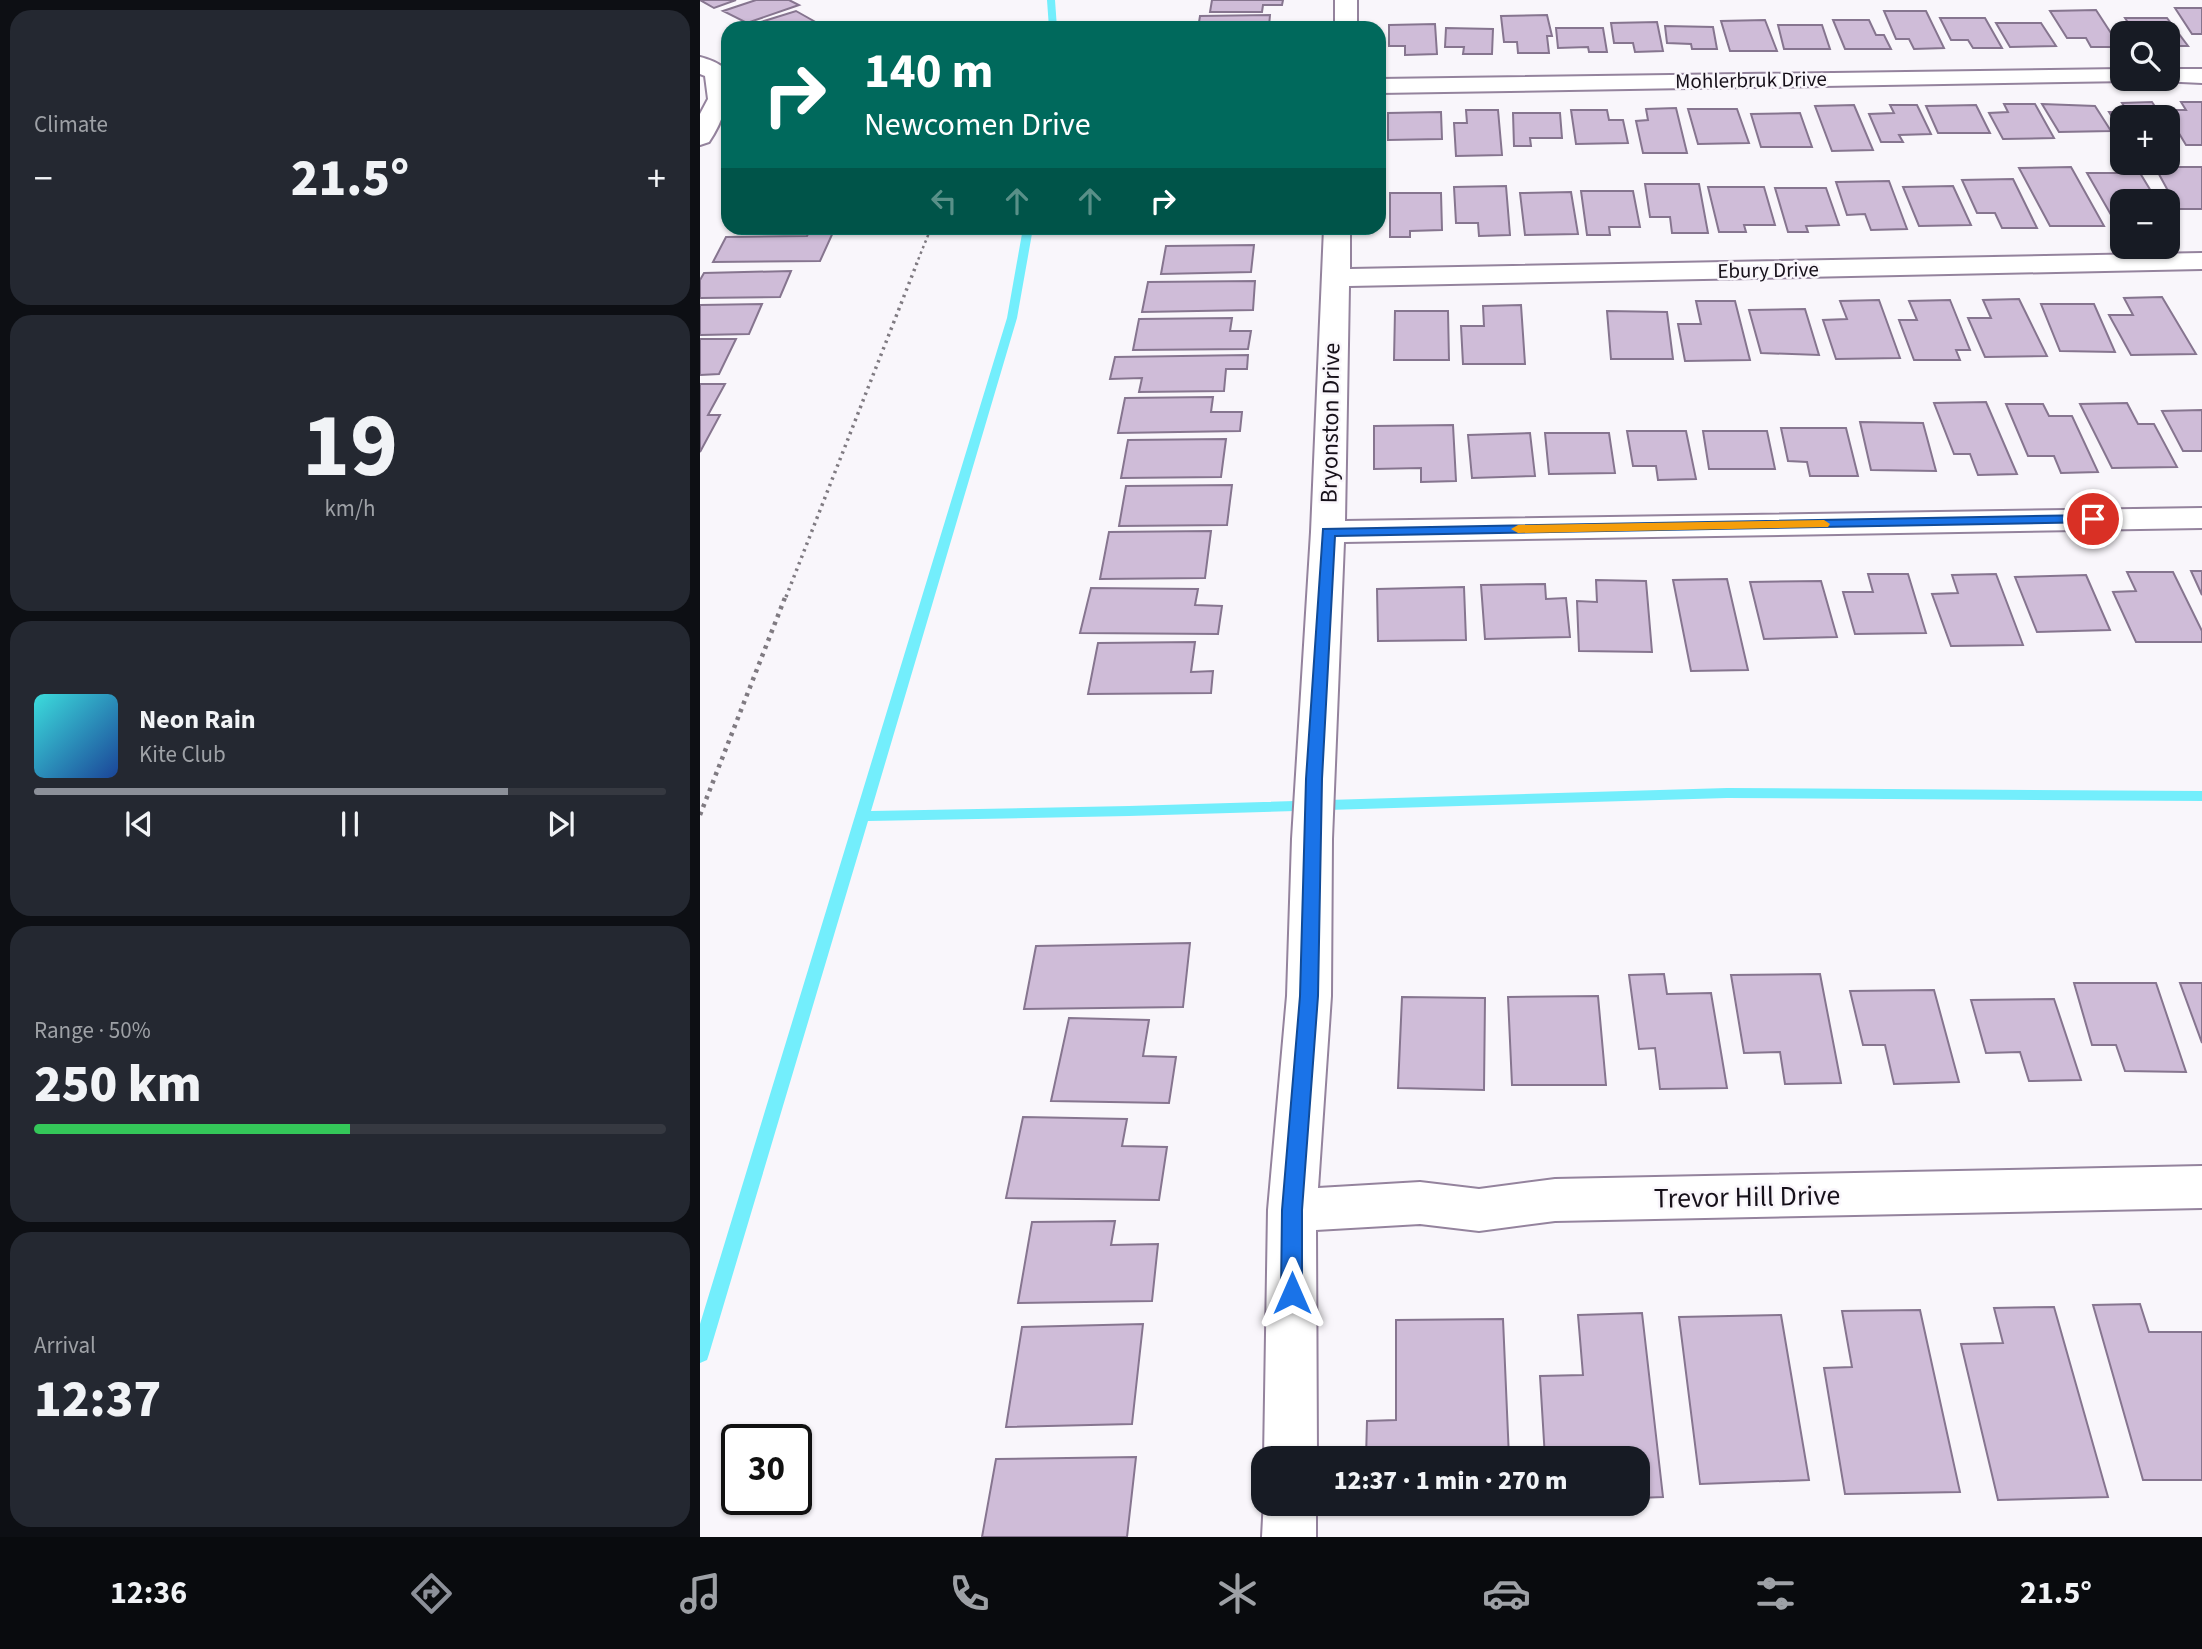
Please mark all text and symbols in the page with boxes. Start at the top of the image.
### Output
map controls [2110,21,2180,259]
button: search [2110,21,2180,91]
text: 140 m [864,37,993,107]
icon: right [749,49,840,140]
street label: Mohlerbruk Drive [1675,64,1827,96]
text: Newcomen Drive [864,102,1091,148]
button: + [2110,105,2180,175]
text: Climate [34,108,108,141]
text: 21.5° [291,142,409,216]
text: − [34,152,53,206]
text: + [647,152,666,206]
icon: left [925,182,963,220]
icon: ahead [998,182,1036,220]
icon: ahead [1071,182,1109,220]
icon: right [1144,182,1182,220]
button: − [2110,189,2180,259]
street label: Ebury Drive [1717,254,1819,286]
street label: Bryonston Drive [1312,342,1349,504]
text: 19 [302,382,398,511]
pin [2063,489,2123,549]
text: km/h [324,492,376,525]
icon: arrive [2074,500,2112,538]
text: Neon Rain [139,701,256,738]
text: Kite Club [139,738,226,771]
icon: previous [120,805,158,843]
icon: pause [331,805,369,843]
icon: next [542,805,580,843]
text: Range · 50% [34,1014,151,1047]
text: 250 km [34,1048,202,1122]
street label: Trevor Hill Drive [1654,1175,1841,1219]
position arrow [1255,1256,1329,1330]
text: Arrival [34,1329,96,1362]
text: 12:37 [34,1363,161,1437]
speed limit sign: 30 [721,1424,812,1515]
text: 12:37 · 1 min · 270 m [1334,1462,1567,1499]
icon: directions [407,1569,456,1618]
icon: music [676,1569,725,1618]
icon: phone [945,1569,994,1618]
icon: climate [1213,1569,1262,1618]
icon: car [1482,1569,1531,1618]
icon: filters [1751,1569,1800,1618]
text: 12:36 [110,1570,187,1616]
text: 21.5° [2020,1570,2092,1616]

